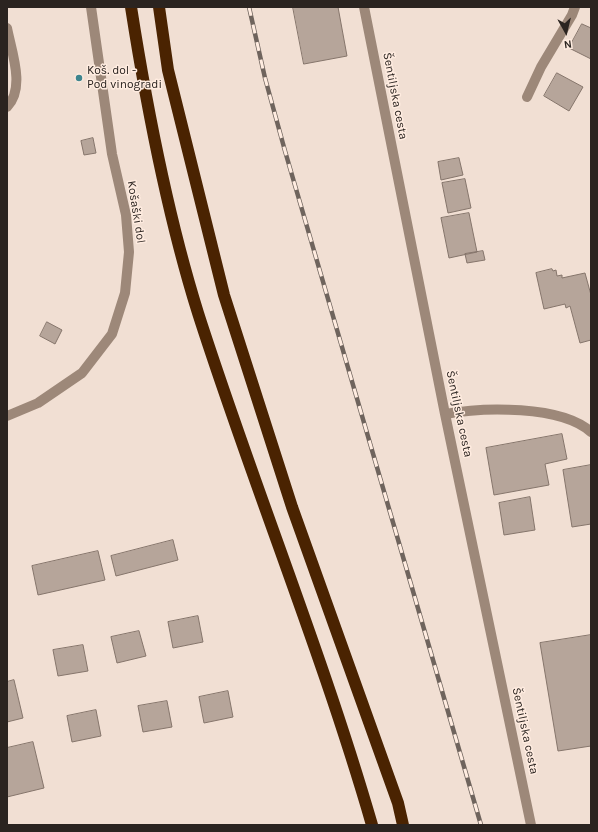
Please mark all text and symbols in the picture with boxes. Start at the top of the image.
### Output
north arrow [546,12,586,52]
text: N [563,37,573,51]
street label: Šentiljska cesta [380,51,410,141]
place label: Koš. dol - Pod vinogradi [87,64,162,92]
marker: Koš. dol - Pod vinogradi [74,73,84,83]
street label: Košaški dol [124,180,148,244]
street label: Šentiljska cesta [443,369,475,459]
street label: Šentiljska cesta [509,686,541,776]

